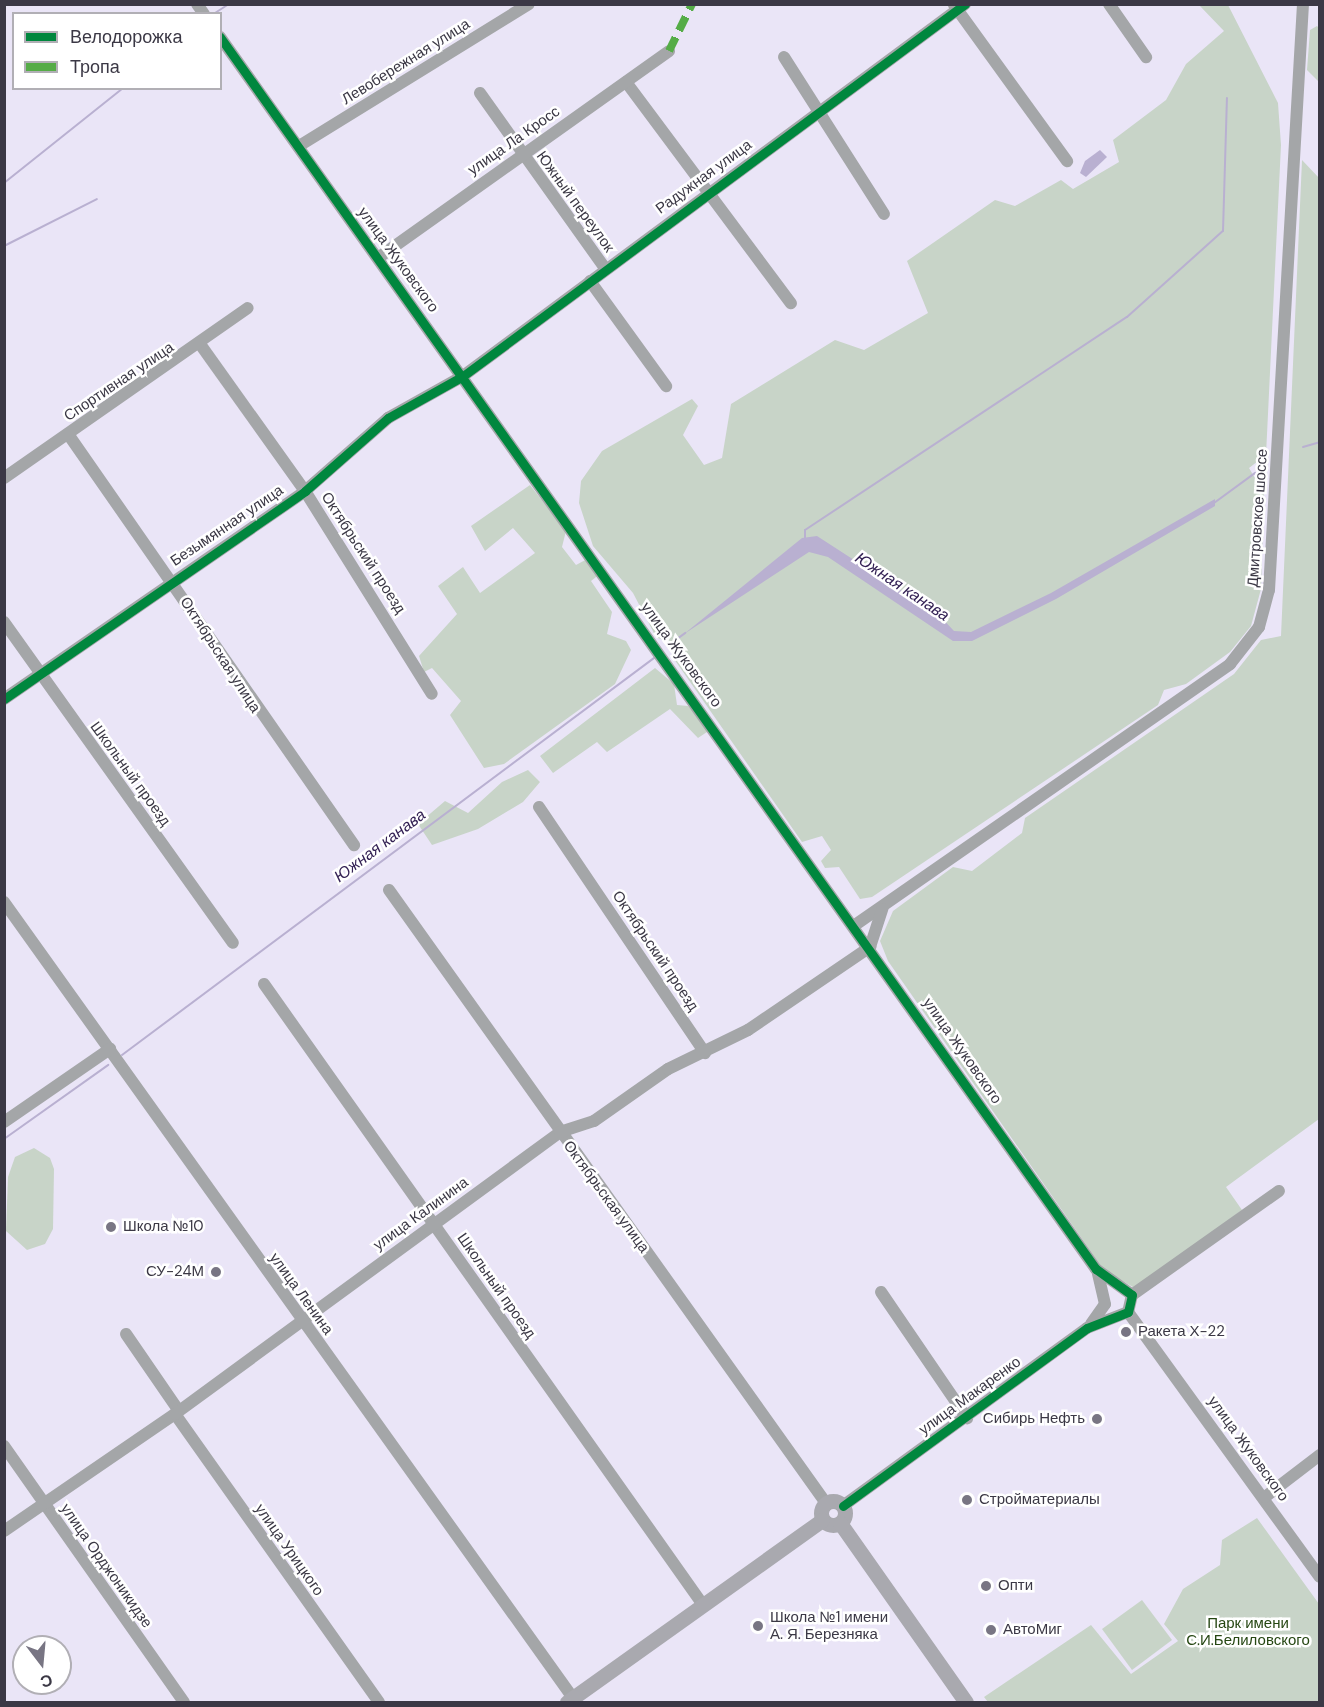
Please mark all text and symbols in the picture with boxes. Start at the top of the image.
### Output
legend [12,12,222,90]
street label: Левобережная улица [339,15,473,109]
text: Велодорожка [70,25,182,49]
text: Тропа [70,55,120,79]
street label: улица Ла Кросс [465,103,563,179]
street label: Радужная улица [652,136,756,218]
street label: Южный переулок [532,148,618,256]
street label: улица Жуковского [354,204,442,316]
street label: Спортивная улица [61,339,177,425]
street label: Дмитровское шоссе [1244,448,1272,588]
street label: Безымянная улица [167,482,287,570]
street label: Октябрьский проезд [317,489,409,617]
water label: Южная канава [851,549,953,625]
street label: Октябрьская улица [176,594,264,716]
street label: улица Жуковского [637,599,725,711]
street label: Школьный проезд [86,718,174,830]
water label: Южная канава [331,805,429,887]
street label: Октябрьский проезд [608,887,702,1015]
street label: улица Жуковского [919,995,1005,1107]
street label: Октябрьская улица [559,1137,653,1257]
street label: улица Калинина [370,1174,472,1254]
place label: Школа №10 [123,1218,204,1236]
marker: Школа №10 [104,1220,118,1234]
street label: Школьный проезд [453,1230,539,1342]
street label: улица Ленина [265,1250,337,1338]
place label: СУ-24М [146,1263,204,1281]
marker: СУ-24М [209,1265,223,1279]
place label: Ракета Х-22 [1138,1323,1225,1341]
marker: Ракета Х-22 [1119,1325,1133,1339]
street label: улица Макаренко [916,1353,1024,1439]
street label: улица Жуковского [1204,1393,1292,1505]
place label: Сибирь Нефть [983,1410,1085,1428]
marker: Сибирь Нефть [1090,1412,1104,1426]
place label: Стройматериалы [979,1491,1100,1509]
marker: Стройматериалы [960,1493,974,1507]
street label: улица Орджоникидзе [56,1500,156,1632]
street label: улица Урицкого [251,1501,327,1599]
place label: Опти [998,1577,1033,1595]
marker: Опти [979,1579,993,1593]
place label: Школа №1 имени А. Я. Березняка [770,1608,888,1643]
park label: Парк имени С.И.Белиловского [1186,1614,1310,1649]
marker: Школа №1 имени А. Я. Березняка [751,1619,765,1633]
place label: АвтоМиг [1003,1621,1062,1639]
marker: АвтоМиг [984,1623,998,1637]
north arrow [12,1635,72,1695]
text: С [38,1669,55,1693]

